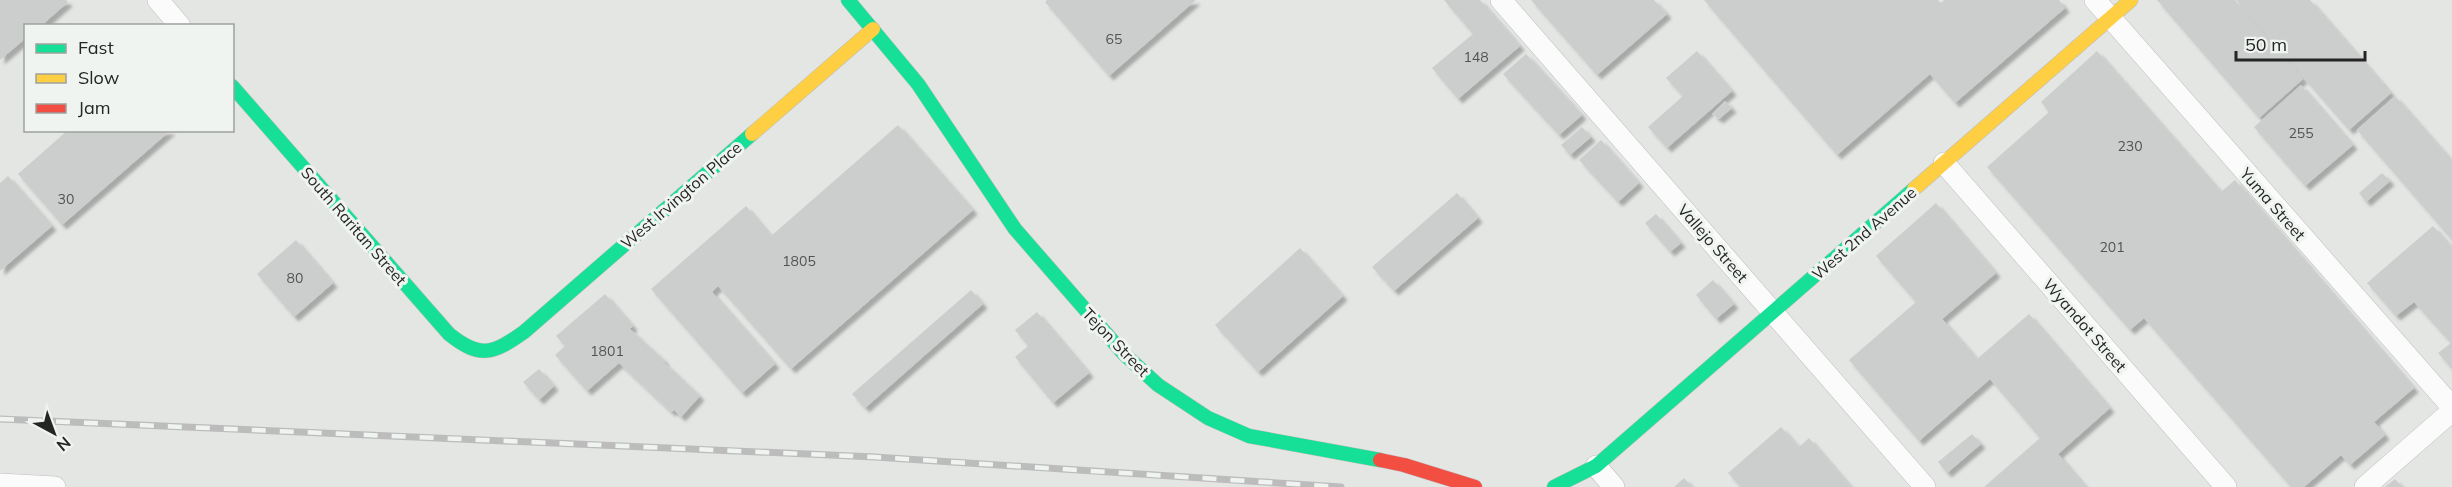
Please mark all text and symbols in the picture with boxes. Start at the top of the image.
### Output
legend [24,24,234,132]
scale bar [2236,24,2365,62]
house number: 65 [1106,30,1122,48]
text: 50 m [2245,33,2287,56]
text: Fast [78,36,114,59]
house number: 148 [1463,48,1489,66]
text: Slow [78,66,120,89]
text: Jam [78,96,111,119]
house number: 255 [2288,124,2314,142]
street label: West Irvington Place [617,137,745,253]
house number: 230 [2117,137,2143,155]
street label: South Raritan Street [297,163,411,290]
street label: Yuma Street [2235,163,2310,245]
street label: West 2nd Avenue [1808,182,1920,284]
house number: 30 [58,190,74,208]
street label: Vallejo Street [1673,200,1753,287]
house number: 201 [2099,238,2125,256]
house number: 1805 [782,252,816,270]
house number: 80 [287,269,303,287]
street label: Wyandot Street [2039,274,2131,376]
street label: Tejon Street [1078,303,1154,381]
house number: 1801 [590,342,624,360]
north arrow [24,403,84,463]
text: N [53,433,75,456]

